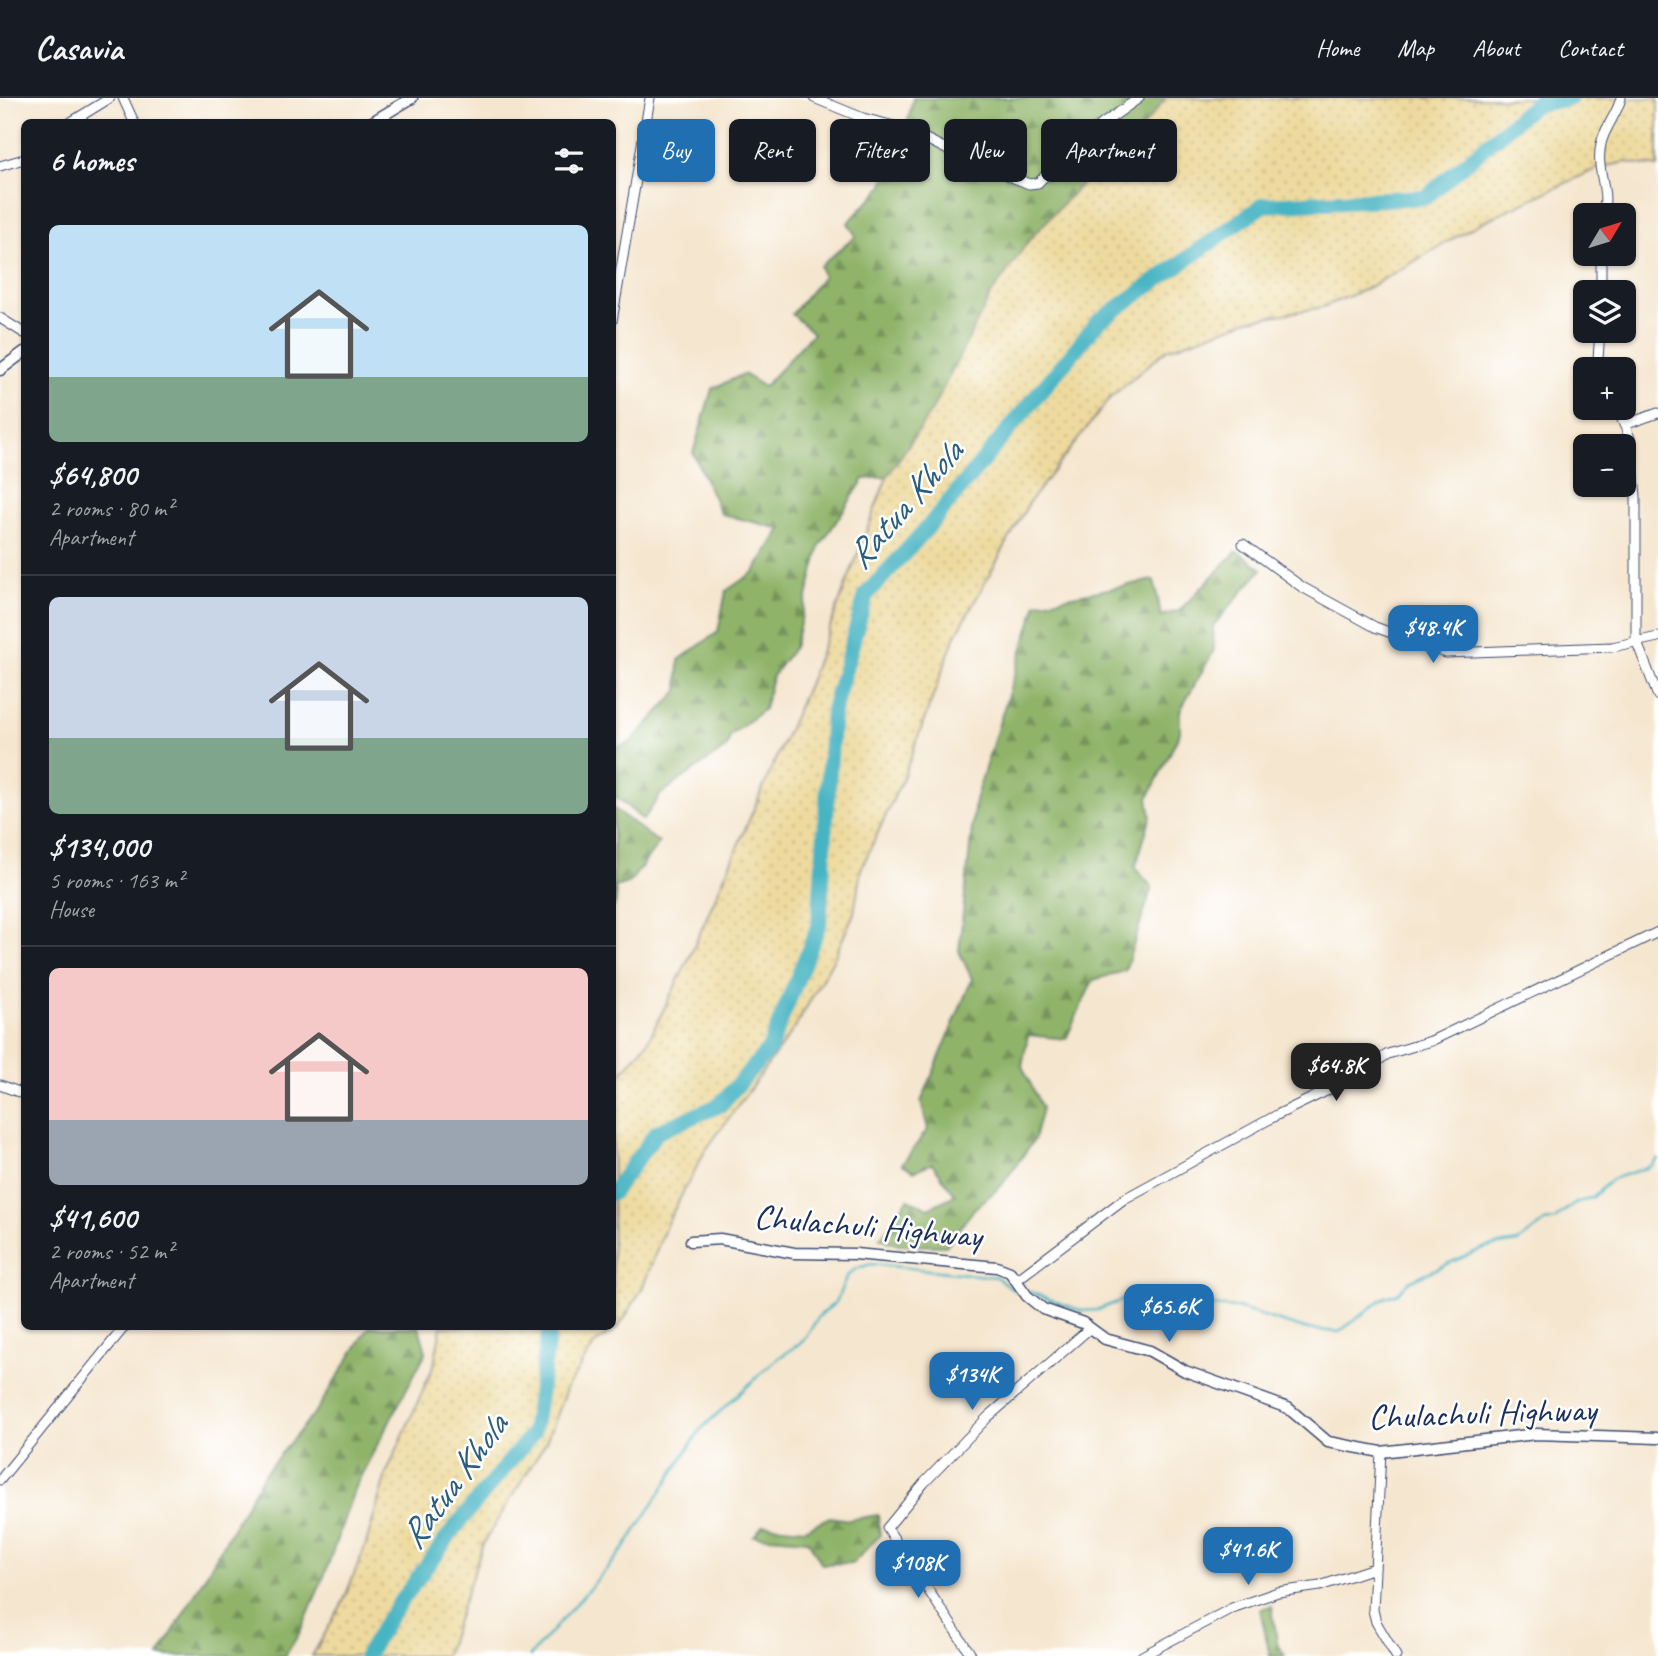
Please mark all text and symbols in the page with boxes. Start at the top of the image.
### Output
text: Casavia [35,27,123,69]
text: Home [1316,33,1359,63]
text: Map [1397,33,1434,63]
text: About [1472,33,1520,63]
text: Contact [1558,33,1623,63]
chip: Buy [637,119,715,182]
chip: Rent [729,119,816,182]
chip: Filters [830,119,930,182]
chip: New [944,119,1027,182]
chip: Apartment [1041,119,1177,182]
text: 6 homes [49,142,134,180]
icon: filters [550,142,588,180]
north arrow [1573,203,1636,266]
map controls [1573,203,1636,497]
icon: home [256,271,382,397]
button: layers [1573,280,1636,343]
button: + [1573,357,1636,420]
water label: Ratua Khola [835,428,975,578]
button: − [1573,434,1636,497]
text: $64,800 [49,456,137,494]
text: 2 rooms · 80 m² [49,494,173,523]
text: Apartment [49,523,134,552]
pin: $48.4K [1376,606,1490,665]
text: $48.4K [1404,613,1462,642]
icon: home [256,643,382,769]
text: $134,000 [49,828,149,866]
text: 5 rooms · 163 m² [49,866,184,895]
text: House [49,895,94,924]
icon: home [256,1014,382,1140]
pin: $64.8K [1279,1044,1393,1103]
text: $64.8K [1307,1051,1365,1080]
street label: Chulachuli Highway [752,1194,987,1259]
text: $41,600 [49,1199,137,1237]
text: 2 rooms · 52 m² [49,1237,173,1266]
text: Apartment [49,1266,134,1295]
pin: $65.6K [1112,1284,1226,1344]
text: $65.6K [1140,1292,1198,1321]
pin: $134K [923,1352,1021,1412]
text: $134K [945,1360,999,1389]
street label: Chulachuli Highway [1367,1386,1600,1439]
water label: Ratua Khola [388,1402,519,1557]
pin: $41.6K [1191,1528,1305,1587]
text: $41.6K [1219,1535,1277,1564]
pin: $108K [869,1540,967,1600]
text: $108K [891,1548,945,1577]

